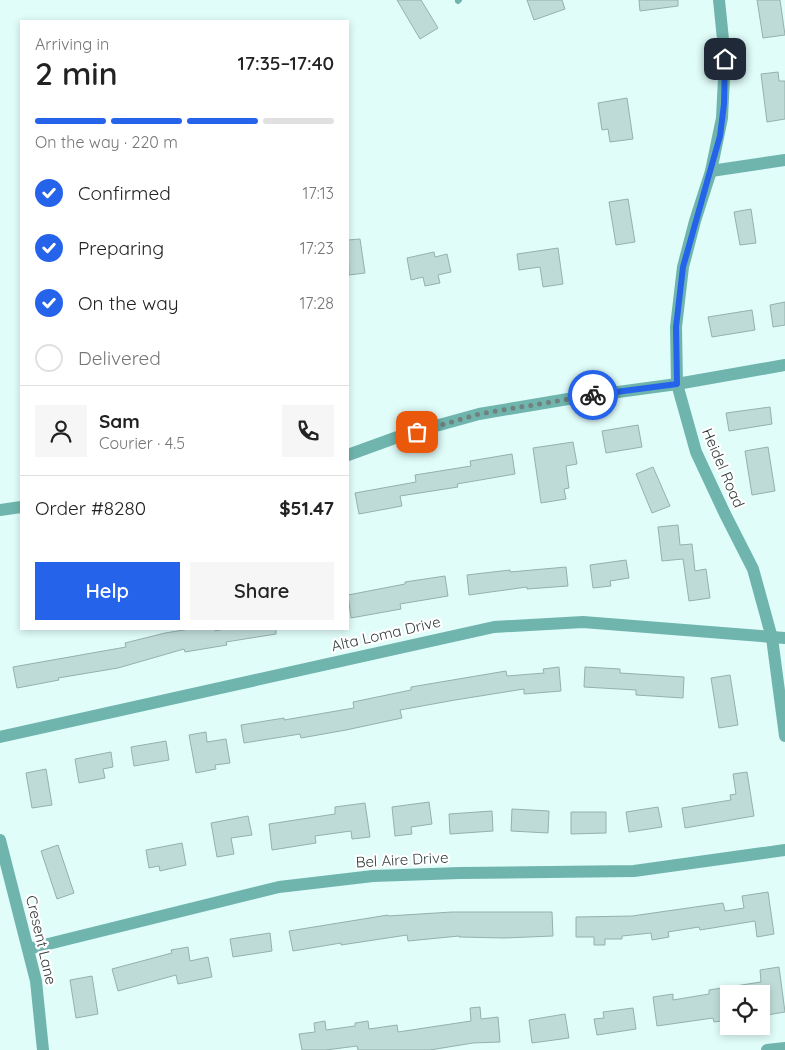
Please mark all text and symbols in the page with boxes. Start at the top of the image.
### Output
text: Arriving in [35,34,109,54]
pin [704,38,746,80]
icon: home [711,45,739,73]
text: 17:35–17:40 [238,51,334,75]
text: 2 min [35,53,118,93]
text: On the way · 220 m [35,132,178,152]
icon: check [35,179,63,207]
text: Confirmed [78,181,171,205]
text: 17:13 [303,183,334,203]
icon: check [35,234,63,262]
text: Preparing [78,236,164,260]
text: 17:23 [300,238,334,258]
icon: check [35,289,63,317]
text: On the way [78,291,179,315]
text: 17:28 [299,293,334,313]
text: Delivered [78,346,161,370]
courier [568,370,618,420]
icon: bike [579,381,607,409]
button: person [35,405,87,457]
button: phone [282,405,334,457]
text: Sam [99,409,140,433]
pin [396,411,438,453]
icon: bag [403,418,431,446]
street label: Heidel Road [698,425,749,511]
text: Courier · 4.5 [99,433,185,453]
text: Order #8280 [35,496,146,520]
text: $51.47 [279,496,334,520]
button: Help [35,562,180,620]
button: Share [190,562,334,620]
street label: Alta Loma Drive [329,612,442,655]
street label: Bel Aire Drive [355,848,449,871]
street label: Cresent Lane [22,893,61,987]
map controls [720,985,770,1035]
button: locate [720,985,770,1035]

